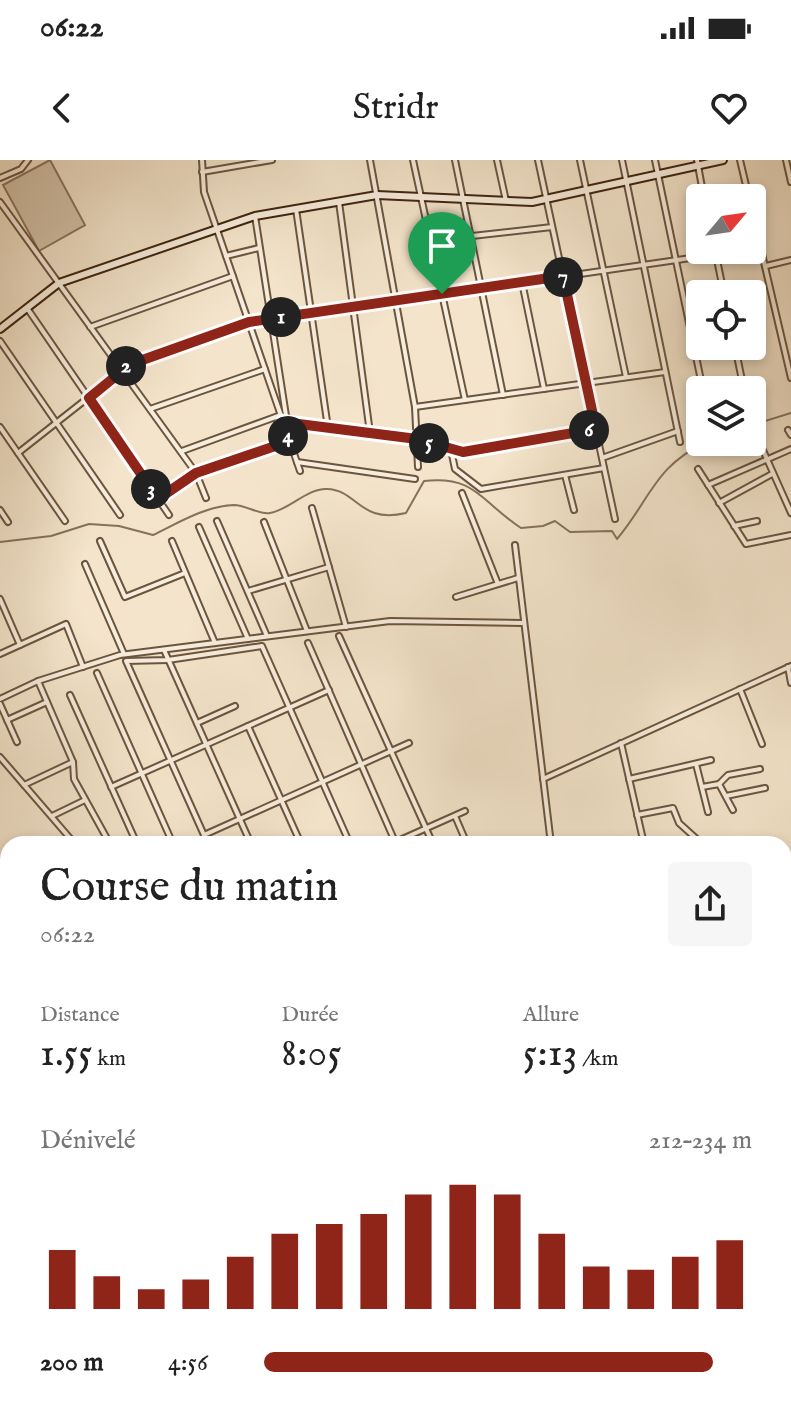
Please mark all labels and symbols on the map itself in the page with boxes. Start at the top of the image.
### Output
north arrow [686,184,766,264]
pin [408,212,476,294]
pin: 7 [543,257,583,297]
pin: 1 [261,297,301,337]
pin: 2 [106,346,146,386]
pin: 6 [569,410,609,450]
pin: 4 [268,416,308,456]
pin: 5 [409,423,449,463]
pin: 3 [131,469,171,509]

